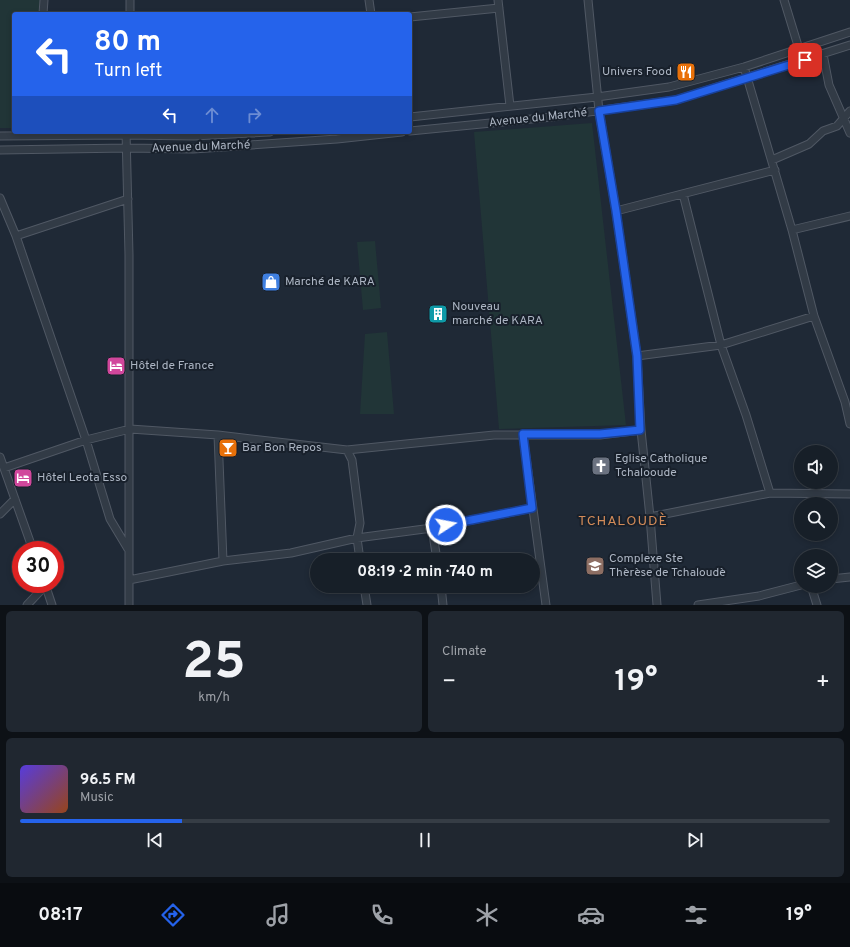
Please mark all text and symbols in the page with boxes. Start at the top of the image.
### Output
text: 80 m [94,25,161,61]
icon: left [28,28,80,80]
pin [788,43,822,77]
icon: arrive [794,49,816,71]
text: Turn left [94,60,162,83]
restaurant icon: Univers Food [675,61,697,83]
place label: Univers Food [602,64,672,80]
icon: left [159,104,181,126]
icon: ahead [201,104,223,126]
icon: right [243,104,265,126]
street label: Avenue du Marché [488,105,588,131]
street label: Avenue du Marché [151,137,251,157]
shop icon: Marché de KARA [260,271,282,293]
place label: Marché de KARA [285,274,375,290]
place label: Nouveau marché de KARA [452,299,543,329]
building icon: Nouveau marché de KARA [427,303,449,325]
hotel icon: Hôtel de France [105,355,127,377]
place label: Hôtel de France [130,358,214,374]
bar icon: Bar Bon Repos [217,437,239,459]
place label: Bar Bon Repos [242,440,322,456]
map controls [794,445,838,593]
button: sound [794,445,838,489]
place label: Eglise Catholique Tchalooude [615,451,707,481]
church icon: Eglise Catholique Tchalooude [590,455,612,477]
hotel icon: Hôtel Leota Esso [12,467,34,489]
place label: Hôtel Leota Esso [37,470,127,486]
button: search [794,497,838,541]
position arrow [425,504,467,546]
district label: TCHALOUDÈ [578,512,668,530]
speed limit sign: 30 [12,541,64,593]
button: layers [794,549,838,593]
place label: Complexe Ste Thèrèse de Tchaloudè [609,551,726,581]
school or university icon: Complexe Ste Thèrèse de Tchaloudè [584,555,606,577]
text: 08:19 · 2 min · 740 m [357,563,493,582]
text: 25 [182,631,246,697]
text: Climate [442,644,487,660]
text: 19° [615,664,657,701]
text: − [442,669,456,696]
text: + [816,669,830,696]
text: km/h [198,690,230,706]
text: 96.5 FM [80,771,136,790]
text: Music [80,790,114,806]
icon: previous [144,829,166,851]
icon: pause [414,829,436,851]
icon: next [684,829,706,851]
icon: directions [159,901,187,929]
icon: music [264,901,292,929]
icon: phone [368,901,396,929]
icon: climate [473,901,501,929]
icon: car [577,901,605,929]
icon: filters [682,901,710,929]
text: 08:17 [38,904,83,927]
text: 19° [786,904,812,927]

